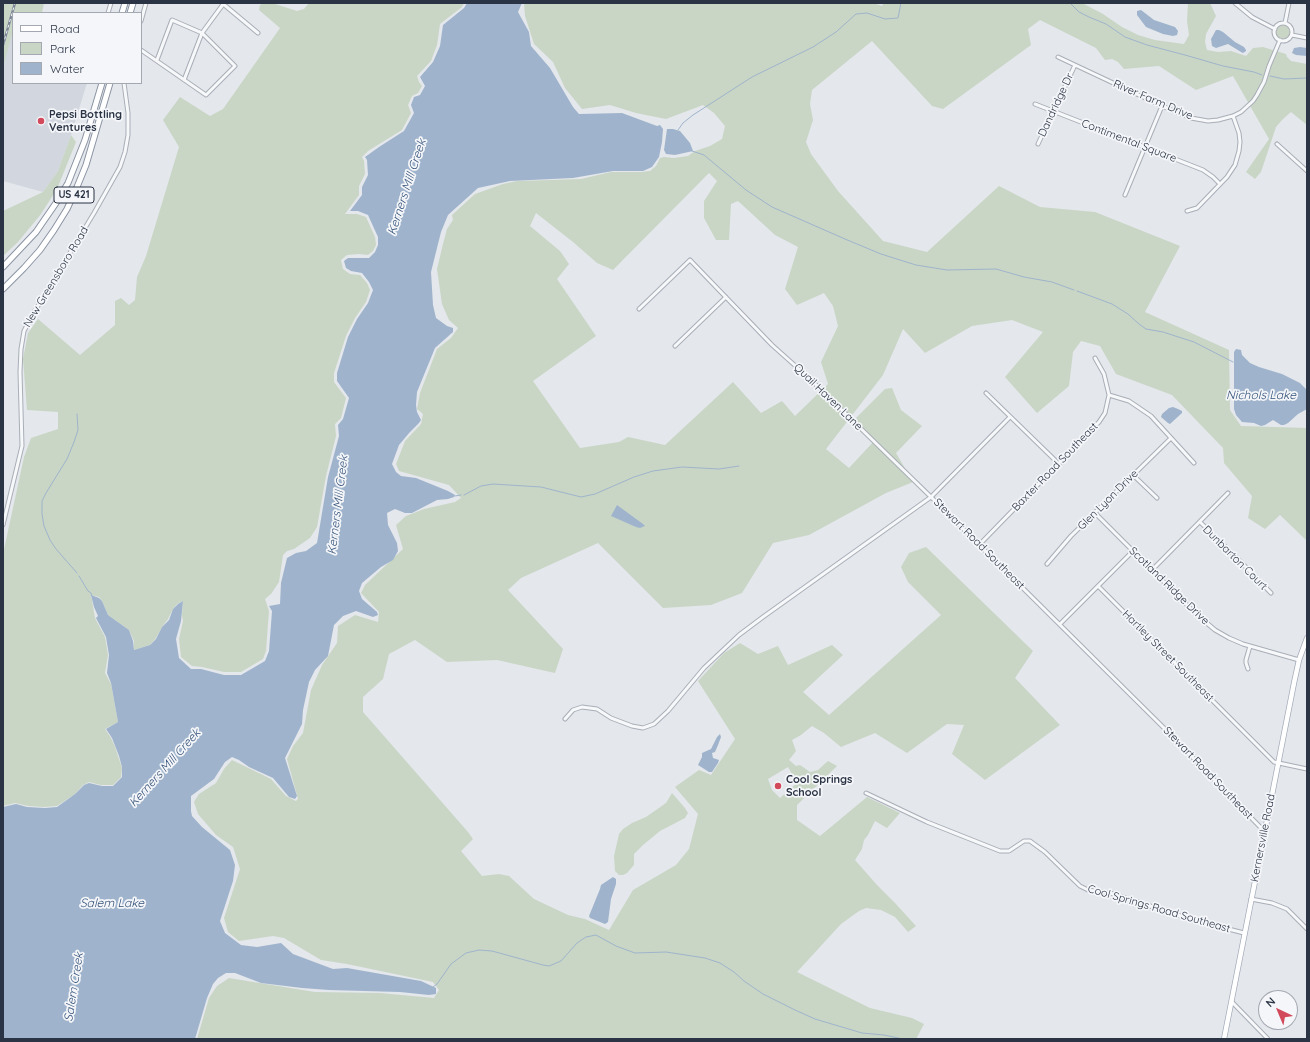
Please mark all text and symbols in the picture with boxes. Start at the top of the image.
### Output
legend [12,12,142,84]
text: Road [50,21,80,36]
text: Park [50,41,75,56]
text: Water [50,61,84,76]
street label: Dandridge Dr [1035,71,1077,139]
street label: River Farm Drive [1111,77,1195,123]
place label: Pepsi Bottling Ventures [49,108,122,134]
marker: Pepsi Bottling Ventures [36,116,46,126]
street label: Contimental Square [1080,117,1178,165]
water label: Kerners Mill Creek [385,137,429,237]
road number: US 421 [54,187,94,203]
street label: New Greensboro Road [21,224,91,330]
street label: Quail Haven Lane [791,361,865,433]
water label: Nichols Lake [1226,388,1296,402]
street label: Baxter Road Southeast [1009,420,1101,514]
water label: Kerners Mill Creek [325,455,351,555]
street label: Glen Lyon Drive [1075,467,1141,533]
street label: Stewart Road Southeast [931,496,1027,592]
street label: Dunbarton Court [1200,523,1270,593]
street label: Scotland Ridge Drive [1126,544,1212,628]
street label: Hartley Street Southeast [1119,607,1217,705]
street label: Stewart Road Southeast [1160,724,1256,822]
water label: Kerners Mill Creek [126,726,204,810]
place label: Cool Springs School [786,773,852,799]
marker: Cool Springs School [773,781,783,791]
street label: Kernersville Road [1248,793,1278,883]
street label: Cool Springs Road Southeast [1086,882,1232,936]
water label: Salem Lake [80,896,144,910]
water label: Salem Creek [61,951,87,1023]
north arrow [1258,990,1298,1030]
text: N [1263,994,1278,1010]

